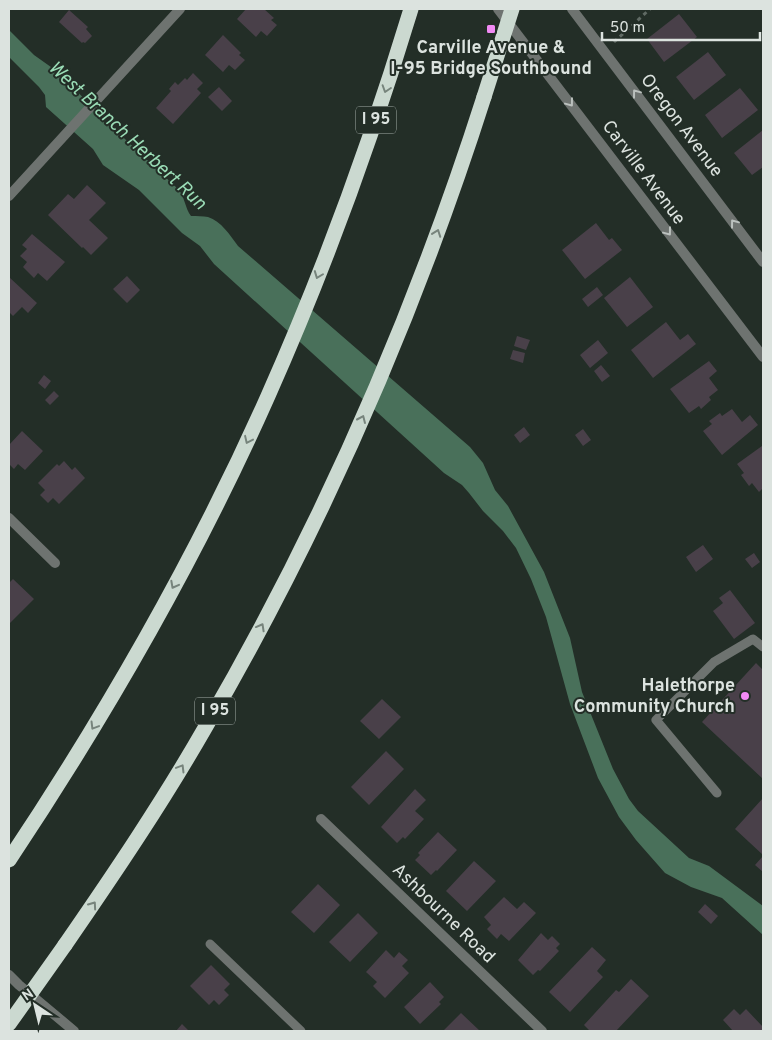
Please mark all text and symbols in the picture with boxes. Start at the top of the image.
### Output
scale bar [602,10,760,42]
text: 50 m [610,19,645,38]
marker: Carville Avenue & I-95 Bridge Southbound [485,23,497,35]
place label: Carville Avenue & I-95 Bridge Southbound [390,37,592,81]
water label: West Branch Herbert Run [43,56,212,216]
street label: Oregon Avenue [635,70,727,182]
one-way arrow [382,84,392,92]
one-way arrow [634,90,642,99]
one-way arrow [564,97,572,106]
road number: I 95 [356,106,396,134]
street label: Carville Avenue [596,116,690,230]
one-way arrow [731,219,740,229]
one-way arrow [663,226,671,235]
one-way arrow [431,230,441,238]
one-way arrow [314,270,325,279]
one-way arrow [356,415,366,424]
one-way arrow [243,435,254,444]
one-way arrow [170,580,180,589]
one-way arrow [255,623,265,632]
place label: Halethorpe Community Church [574,675,735,719]
marker: Halethorpe Community Church [739,690,751,702]
road number: I 95 [195,698,235,724]
one-way arrow [90,721,100,730]
one-way arrow [174,765,184,774]
street label: Ashbourne Road [387,859,499,969]
one-way arrow [87,901,96,911]
north arrow [10,980,60,1030]
text: N [19,986,37,1005]

